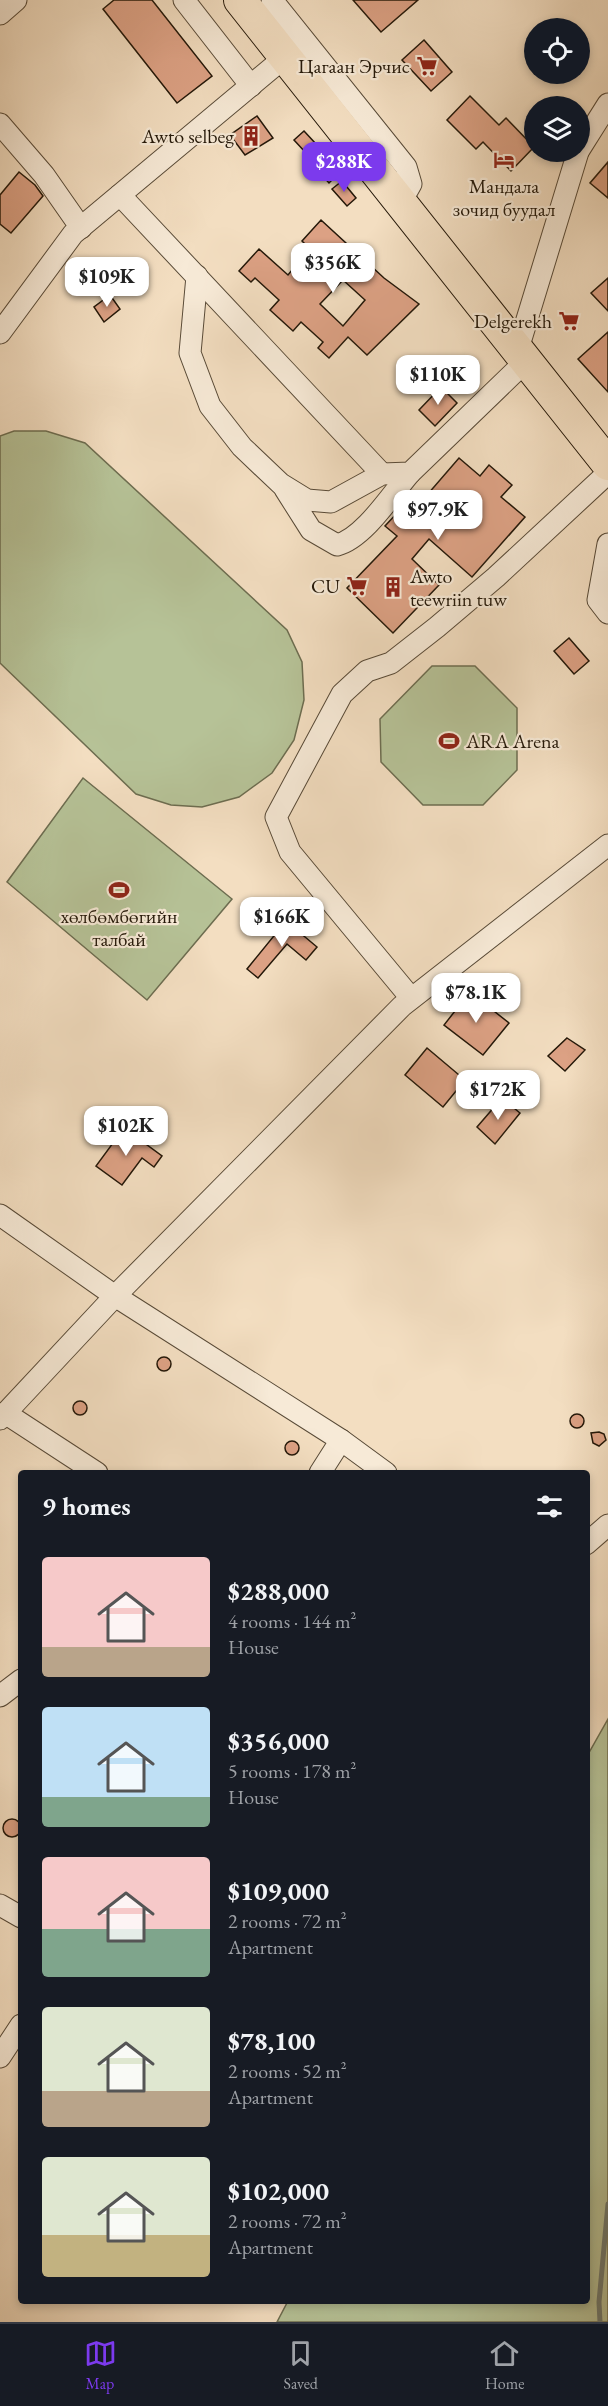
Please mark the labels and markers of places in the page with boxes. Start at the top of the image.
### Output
place label: Цагаан Эрчис [298,53,410,79]
supermarket icon: Цагаан Эрчис [415,54,439,78]
place label: Awto selbeg [141,123,234,149]
building icon: Awto selbeg [239,124,263,148]
pin: $288K [302,142,386,193]
hotel icon: Мандала зочид буудал [492,148,516,172]
place label: Мандала зочид буудал [453,173,556,222]
pin: $356K [291,243,375,294]
pin: $109K [65,257,149,308]
place label: Delgerekh [474,308,552,334]
supermarket icon: Delgerekh [557,309,581,333]
pin: $110K [396,355,480,406]
pin: $97.9K [389,490,487,541]
place label: Awto teewriin tuw [409,563,507,612]
place label: CU [311,573,340,599]
supermarket icon: CU [345,574,369,598]
building icon: Awto teewriin tuw [381,575,405,599]
place label: ARA Arena [465,728,560,754]
sports icon: ARA Arena [437,729,461,753]
sports icon: хөлбөмбөгийн талбай [107,878,131,902]
pin: $166K [240,897,324,948]
place label: хөлбөмбөгийн талбай [61,903,177,952]
pin: $78.1K [427,973,525,1024]
pin: $172K [456,1070,540,1121]
pin: $102K [84,1106,168,1157]

